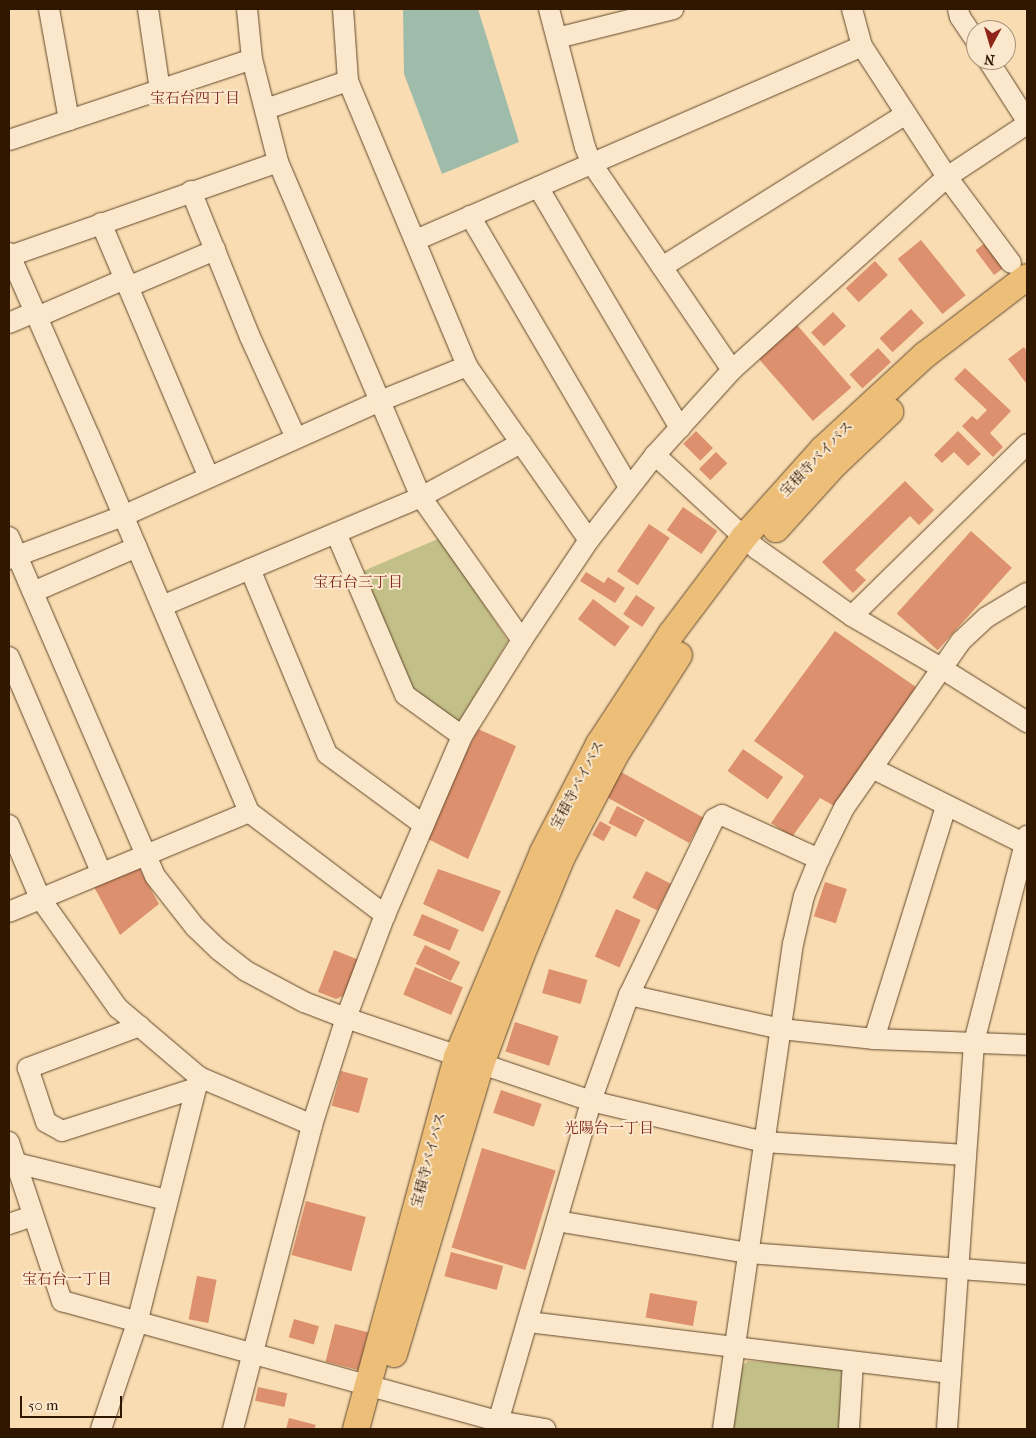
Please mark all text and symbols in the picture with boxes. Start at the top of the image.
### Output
north arrow [966,20,1016,70]
text: N [983,50,996,68]
district label: 宝石台四丁目 [150,90,240,108]
street label: 宝積寺バイパス [777,418,857,500]
district label: 宝石台三丁目 [313,574,403,592]
street label: 宝積寺バイパス [548,738,608,832]
street label: 宝積寺バイパス [408,1110,450,1210]
district label: 光陽台一丁目 [564,1120,654,1138]
district label: 宝石台一丁目 [22,1271,112,1289]
scale bar [22,1386,125,1418]
text: 50 m [28,1396,58,1414]

